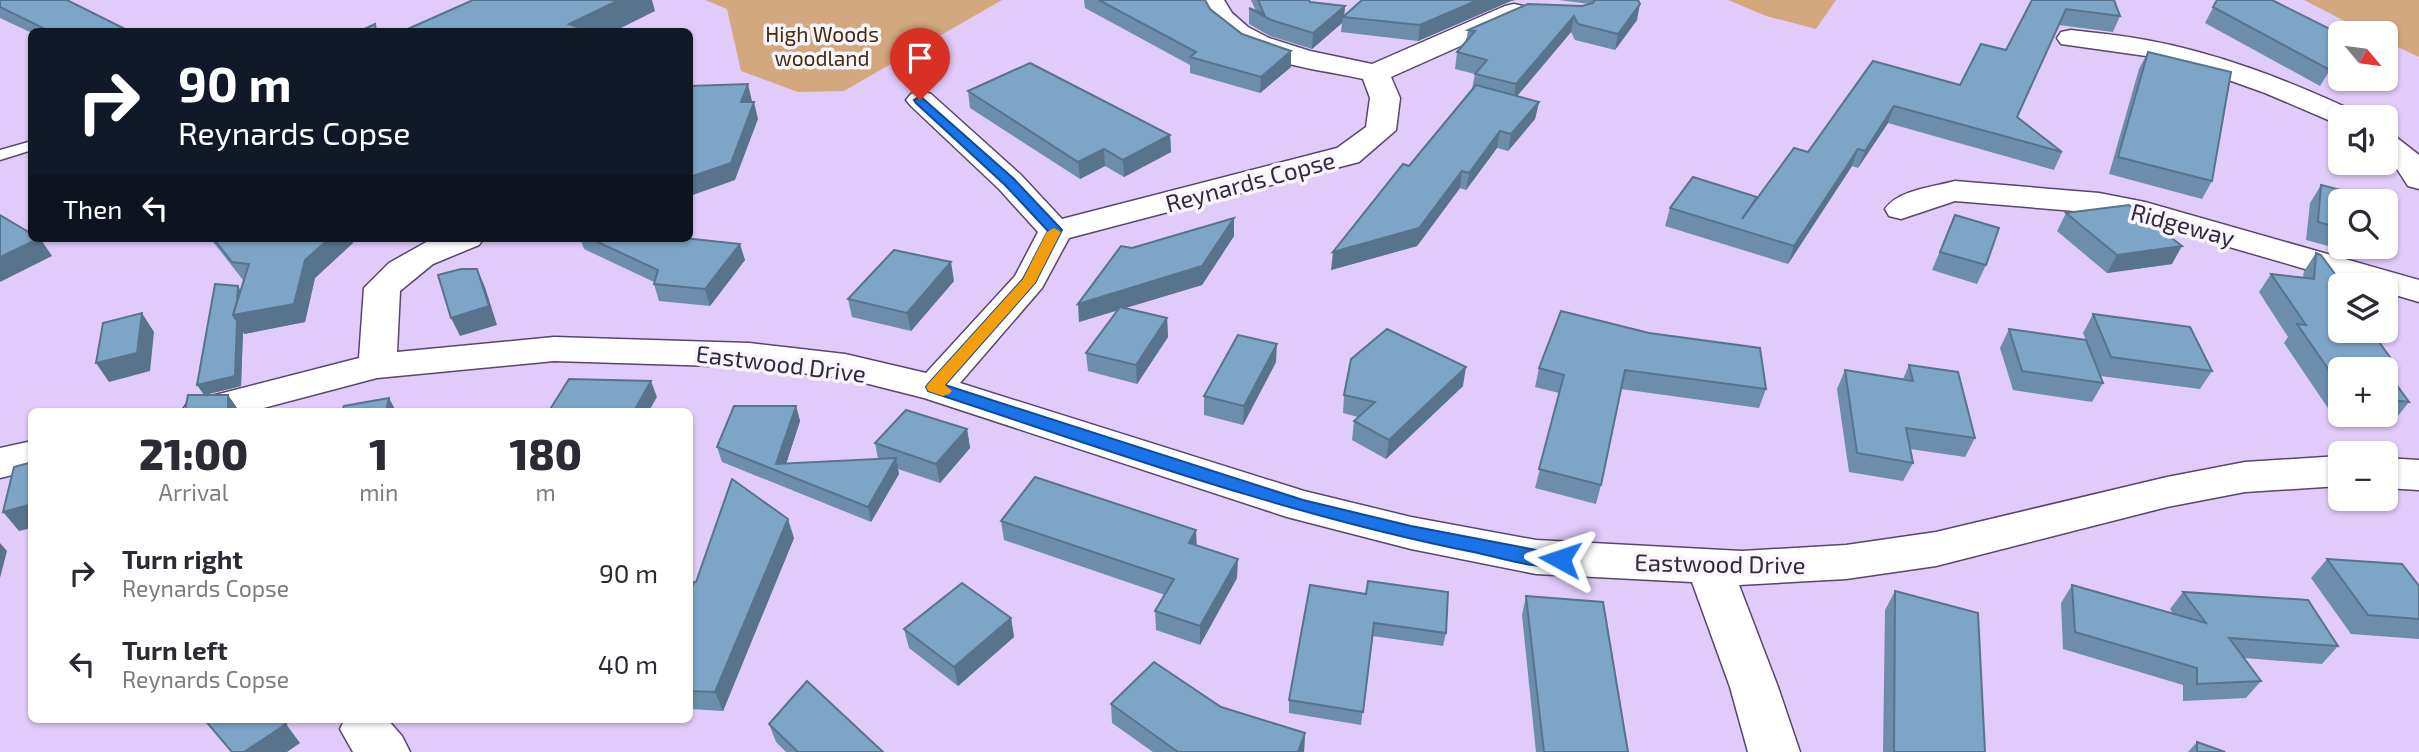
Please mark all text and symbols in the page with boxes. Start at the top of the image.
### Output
park label: High Woods woodland [765,21,879,70]
north arrow [2328,21,2398,91]
map controls [2328,21,2398,511]
pin [890,28,950,100]
icon: arrive [901,39,939,77]
text: 90 m [178,53,292,112]
icon: right [63,56,154,147]
button: sound [2328,105,2398,175]
text: Reynards Copse [178,113,410,151]
street label: Reynards Copse [1162,144,1338,218]
icon: left [136,189,174,227]
button: search [2328,189,2398,259]
text: Then [63,193,122,224]
street label: Ridgeway [2128,196,2238,252]
button: layers [2328,273,2398,343]
street label: Eastwood Drive [694,338,868,388]
button: + [2328,357,2398,427]
text: 21:00 [139,428,248,478]
text: 1 [369,428,388,478]
text: 180 [509,428,582,478]
button: − [2328,441,2398,511]
text: Arrival [159,478,229,506]
text: min [359,478,398,506]
text: m [536,478,556,506]
position arrow [1523,522,1597,596]
text: Turn right [122,543,243,574]
street label: Eastwood Drive [1634,547,1806,579]
icon: right [63,554,101,592]
text: 90 m [599,557,658,588]
text: Reynards Copse [122,574,289,602]
text: Turn left [122,634,228,665]
icon: left [63,645,101,683]
text: 40 m [598,648,658,679]
text: Reynards Copse [122,665,289,693]

